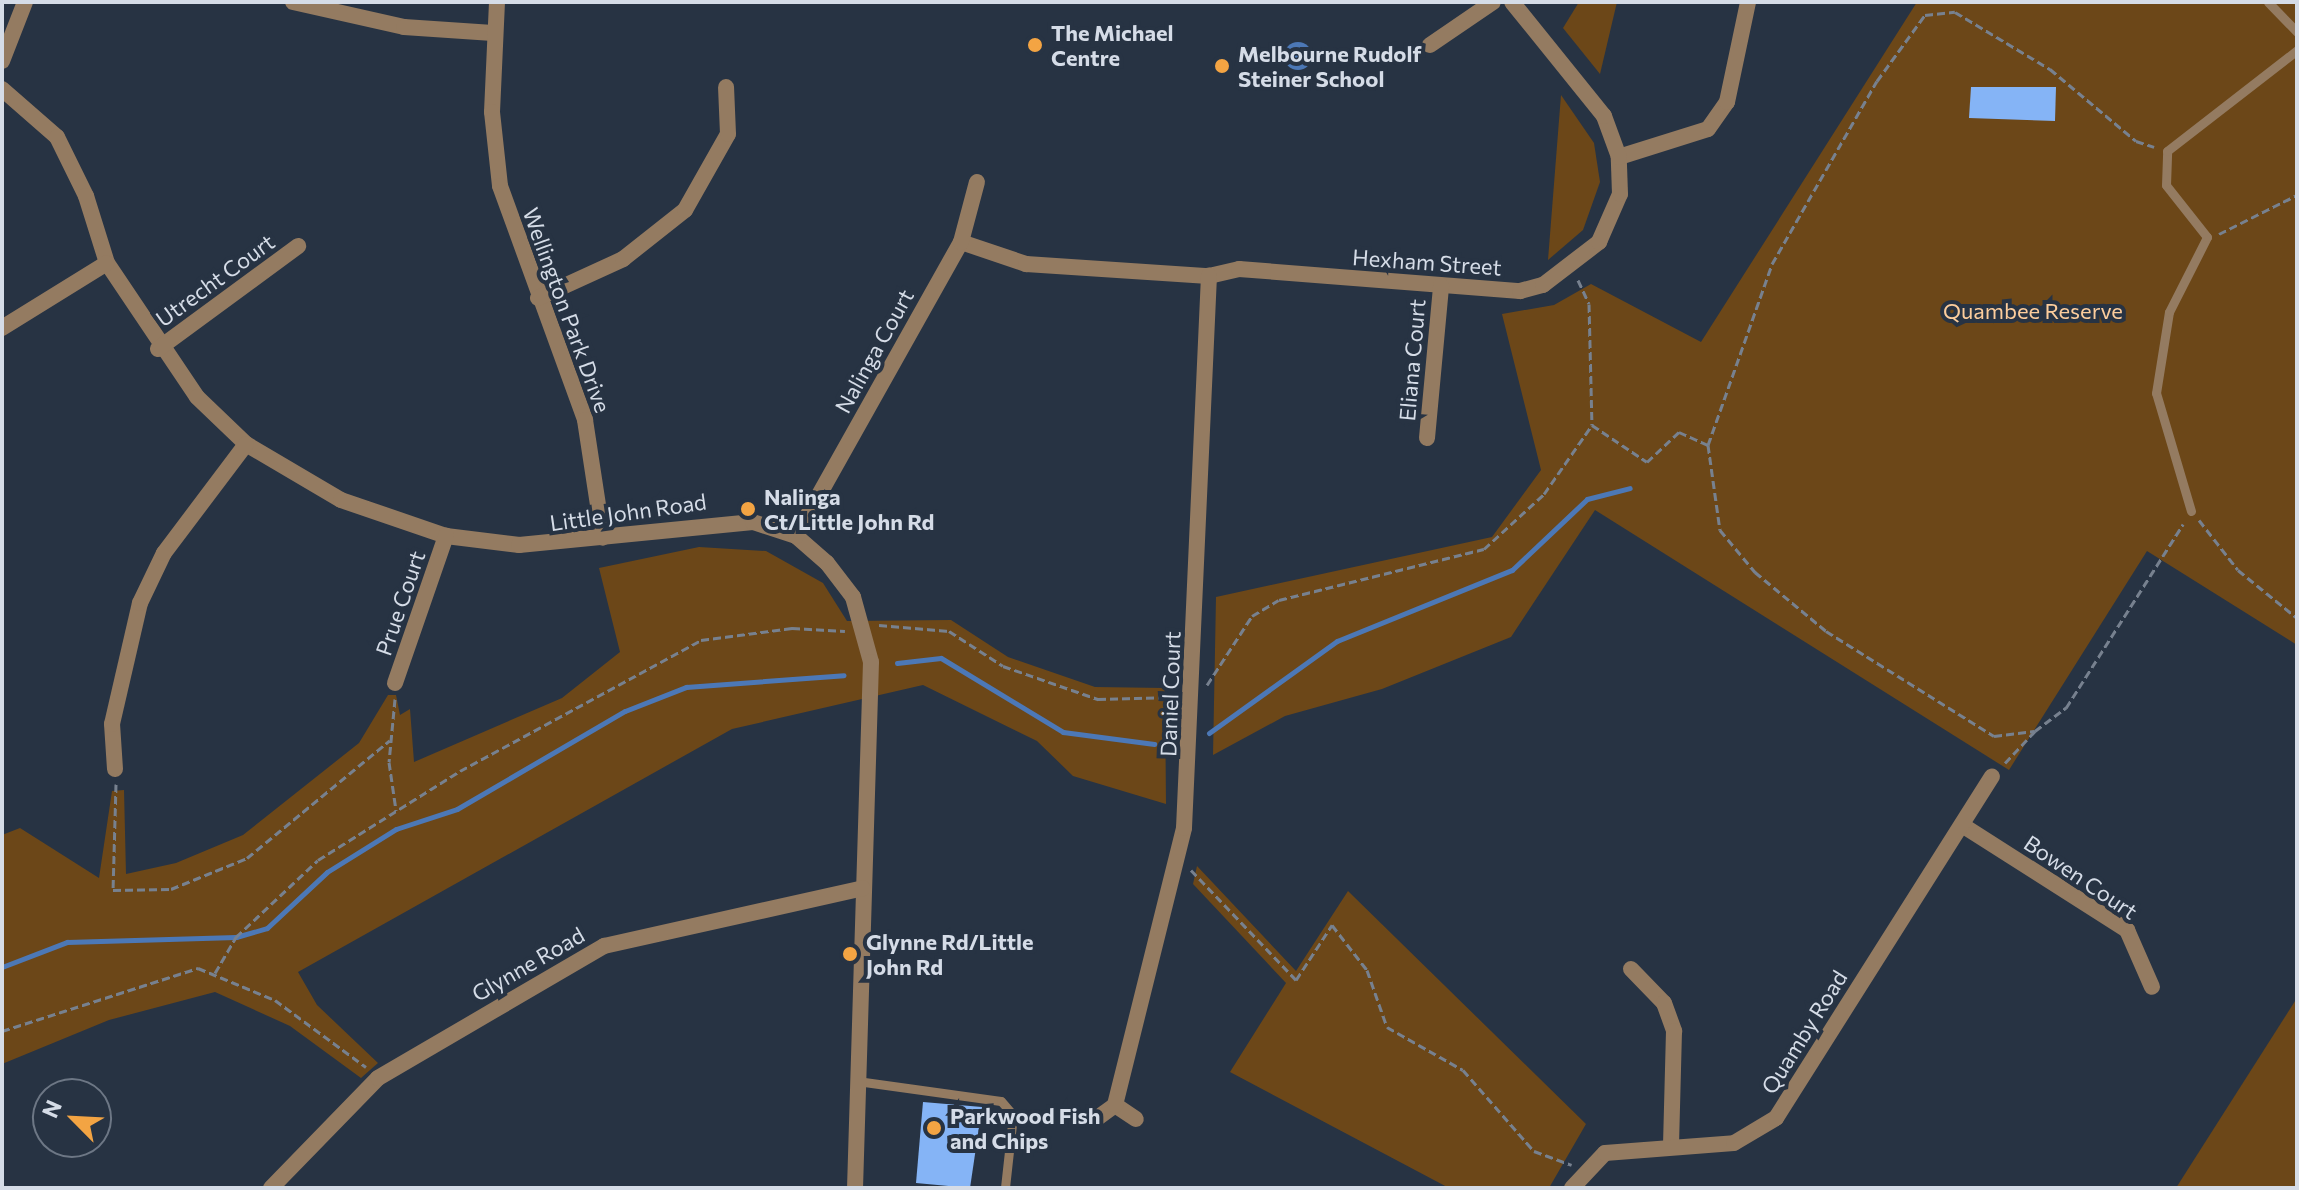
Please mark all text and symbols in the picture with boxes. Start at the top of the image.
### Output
place label: The Michael Centre [1051,19,1174,70]
marker: The Michael Centre [1026,36,1044,54]
place label: Melbourne Rudolf Steiner School [1238,40,1421,92]
marker: Melbourne Rudolf Steiner School [1213,57,1231,75]
street label: Wellington Park Drive [518,204,616,416]
street label: Utrecht Court [151,228,279,332]
street label: Hexham Street [1352,244,1502,280]
street label: Nalinga Court [829,284,919,418]
street label: Eliana Court [1394,298,1430,422]
park label: Quambee Reserve [1943,298,2123,324]
place label: Nalinga Ct/Little John Rd [764,483,934,534]
street label: Little John Road [548,488,708,536]
marker: Nalinga Ct/Little John Rd [739,500,757,518]
street label: Prue Court [370,547,430,659]
street label: Daniel Court [1155,631,1185,757]
street label: Bowen Court [2019,829,2143,925]
street label: Glynne Road [467,921,589,1007]
place label: Glynne Rd/Little John Rd [866,928,1034,980]
marker: Glynne Rd/Little John Rd [841,945,859,963]
street label: Quamby Road [1756,965,1852,1099]
north arrow [32,1078,112,1158]
text: N [36,1096,67,1122]
place label: Parkwood Fish and Chips [950,1102,1101,1154]
marker: Parkwood Fish and Chips [925,1119,943,1137]

